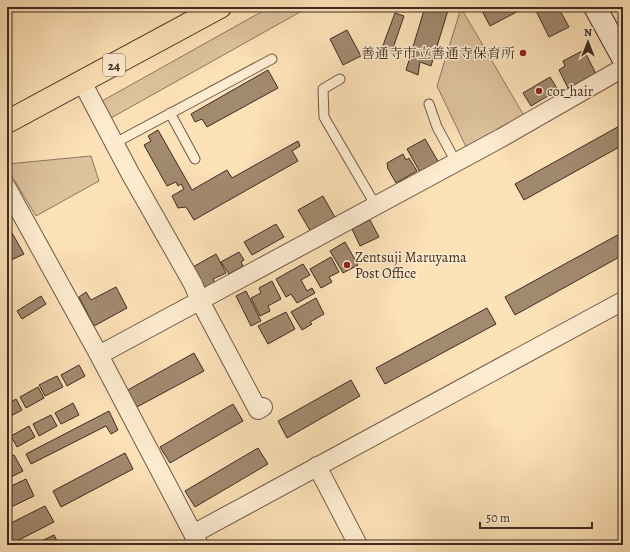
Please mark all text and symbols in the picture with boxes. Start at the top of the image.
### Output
north arrow [568,22,608,62]
text: N [584,25,592,40]
place label: 善通寺市立善通寺保育所 [361,44,515,63]
marker: 善通寺市立善通寺保育所 [518,48,528,58]
road number: 24 [103,54,125,76]
place label: cor_hair [547,82,594,101]
marker: cor_hair [534,86,544,96]
place label: Zentsuji Maruyama Post Office [355,248,467,283]
marker: Zentsuji Maruyama Post Office [342,260,352,270]
scale bar [480,504,592,530]
text: 50 m [486,510,510,526]

